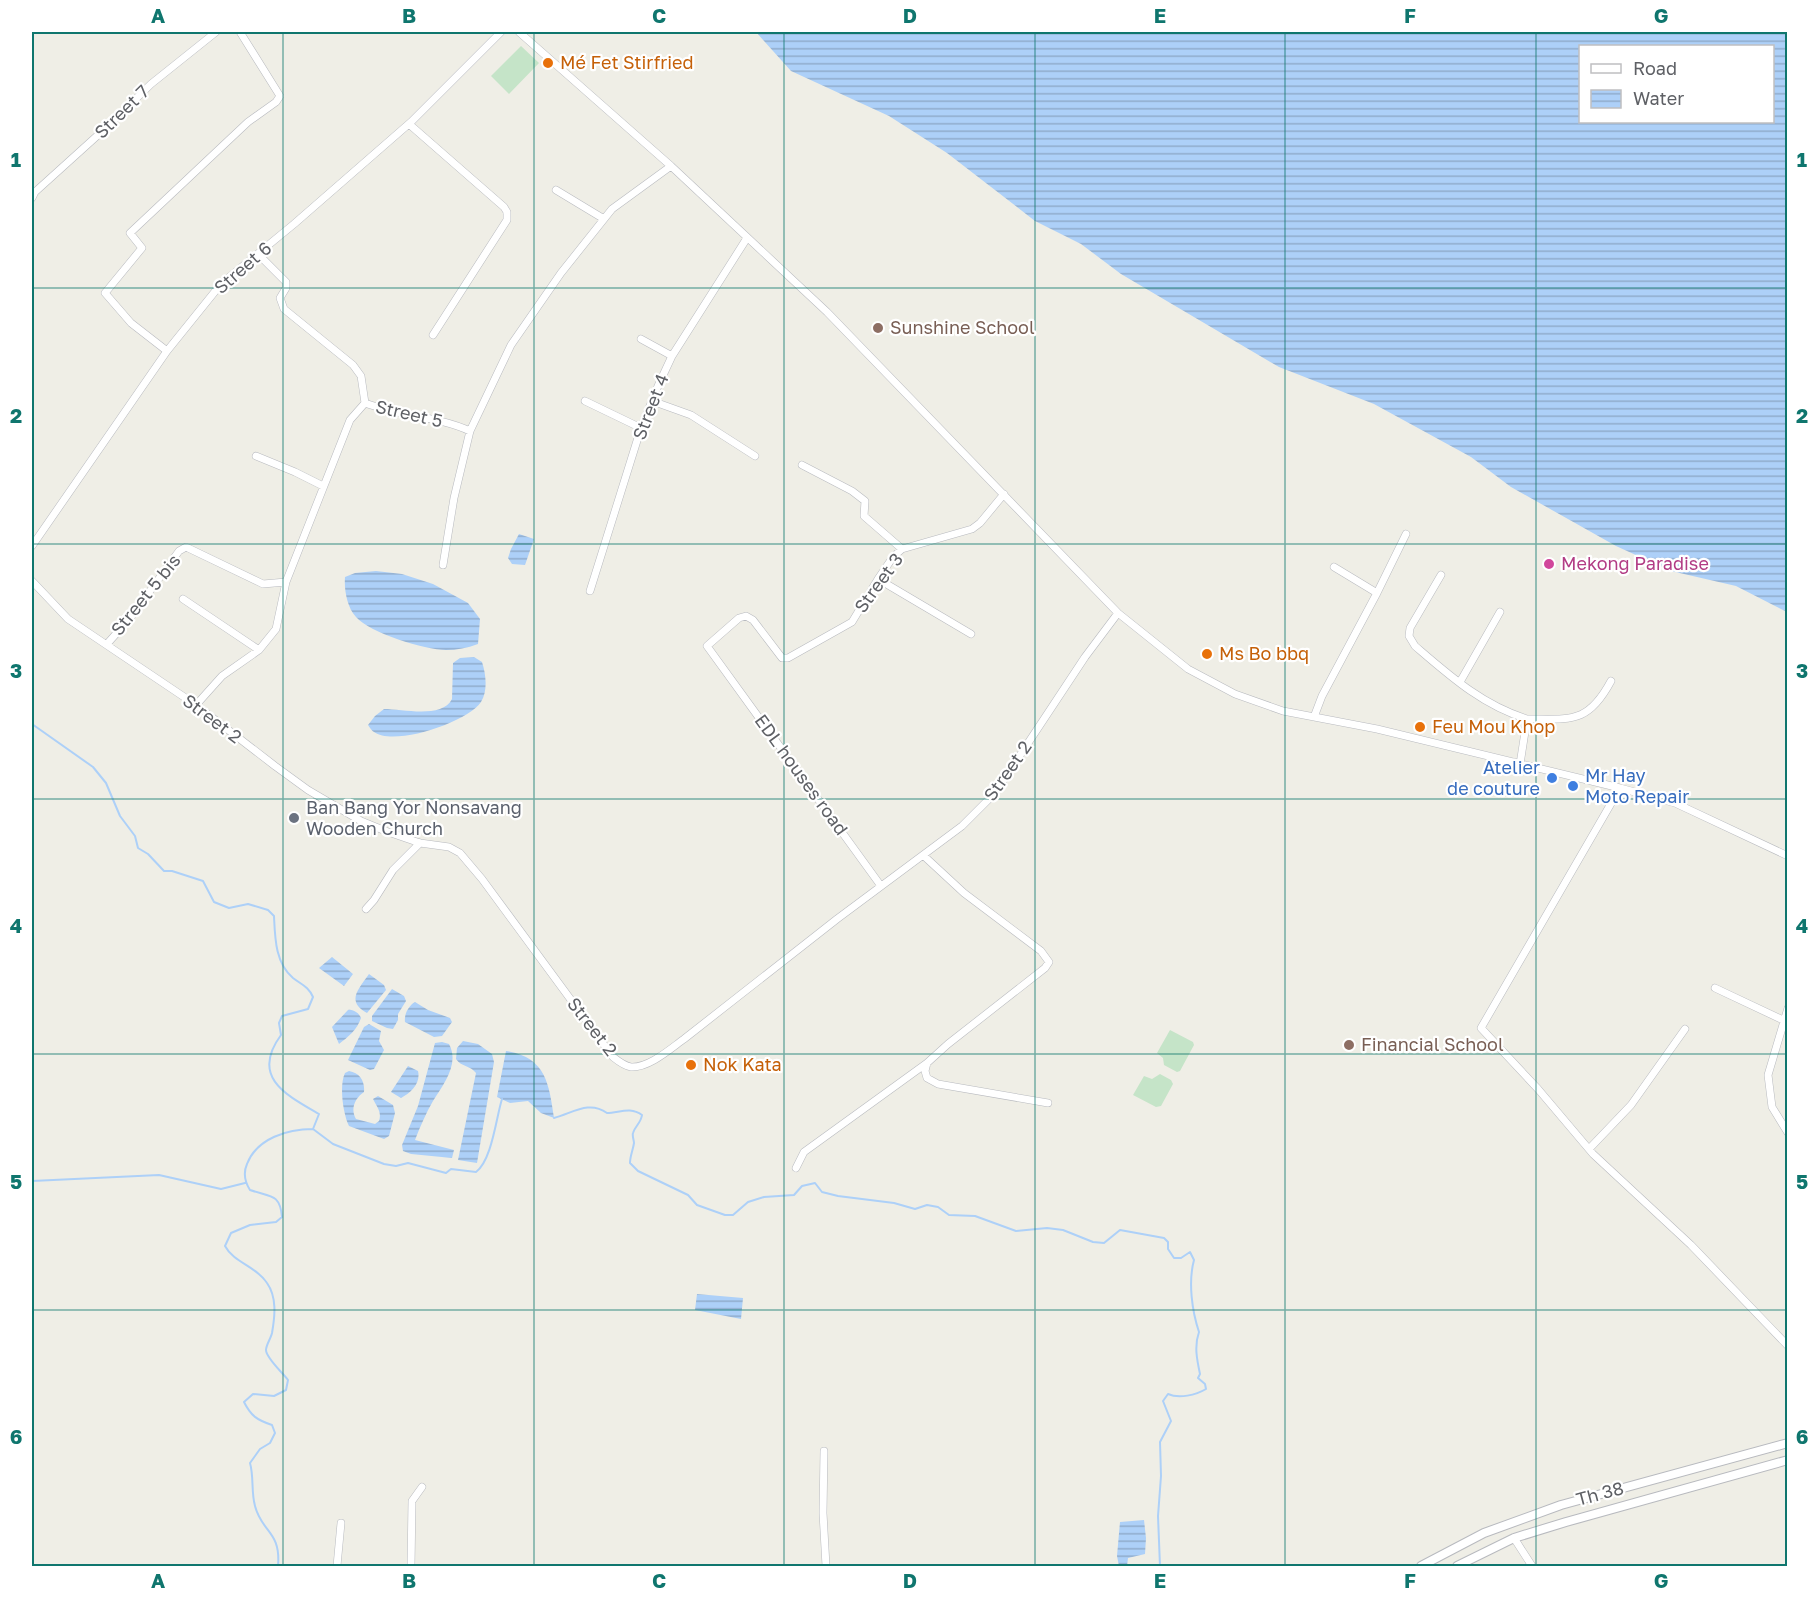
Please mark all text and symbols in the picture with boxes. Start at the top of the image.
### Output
text: A [151,3,165,27]
text: B [402,3,416,27]
text: C [652,3,666,27]
text: D [903,3,917,27]
text: E [1154,3,1166,27]
text: F [1404,3,1416,27]
text: G [1654,3,1668,27]
legend [1579,45,1774,123]
place label: Mé Fet Stirfried [560,51,694,73]
marker: Mé Fet Stirfried [541,56,555,70]
text: Road [1633,57,1677,79]
street label: Street 7 [89,80,153,143]
text: Water [1633,87,1684,109]
text: 1 [11,147,21,171]
text: 1 [1797,147,1807,171]
street label: Street 6 [209,236,275,298]
place label: Sunshine School [890,316,1035,338]
marker: Sunshine School [871,321,885,335]
street label: Street 4 [627,371,673,443]
street label: Street 5 [374,395,445,431]
text: 2 [10,403,22,427]
text: 2 [1796,403,1808,427]
street label: Street 3 [849,548,907,617]
street label: Street 5 bis [106,549,185,639]
place label: Mekong Paradise [1561,552,1709,574]
marker: Mekong Paradise [1542,557,1556,571]
place label: Ms Bo bbq [1219,642,1309,664]
marker: Ms Bo bbq [1200,647,1214,661]
text: 3 [10,658,22,682]
text: 3 [1796,658,1808,682]
street label: Street 2 [179,689,246,748]
street label: EDL houses road [751,710,853,839]
place label: Feu Mou Khop [1432,715,1555,737]
marker: Feu Mou Khop [1413,720,1427,734]
street label: Street 2 [979,736,1036,805]
place label: Atelier de couture [1447,756,1540,799]
place label: Mr Hay Moto Repair [1585,764,1689,807]
marker: Atelier de couture [1545,771,1559,785]
marker: Mr Hay Moto Repair [1566,779,1580,793]
place label: Ban Bang Yor Nonsavang Wooden Church [306,796,522,839]
marker: Ban Bang Yor Nonsavang Wooden Church [287,811,301,825]
text: 4 [10,913,22,937]
text: 4 [1796,913,1808,937]
street label: Street 2 [563,993,622,1060]
place label: Financial School [1361,1033,1504,1055]
marker: Financial School [1342,1038,1356,1052]
place label: Nok Kata [703,1053,782,1075]
marker: Nok Kata [684,1058,698,1072]
text: 5 [10,1169,22,1193]
text: 5 [1796,1169,1808,1193]
text: 6 [10,1424,22,1448]
text: 6 [1796,1424,1808,1448]
street label: Th 38 [1574,1476,1626,1510]
text: A [151,1568,165,1592]
text: B [402,1568,416,1592]
text: C [652,1568,666,1592]
text: D [903,1568,917,1592]
text: E [1154,1568,1166,1592]
text: F [1404,1568,1416,1592]
text: G [1654,1568,1668,1592]

